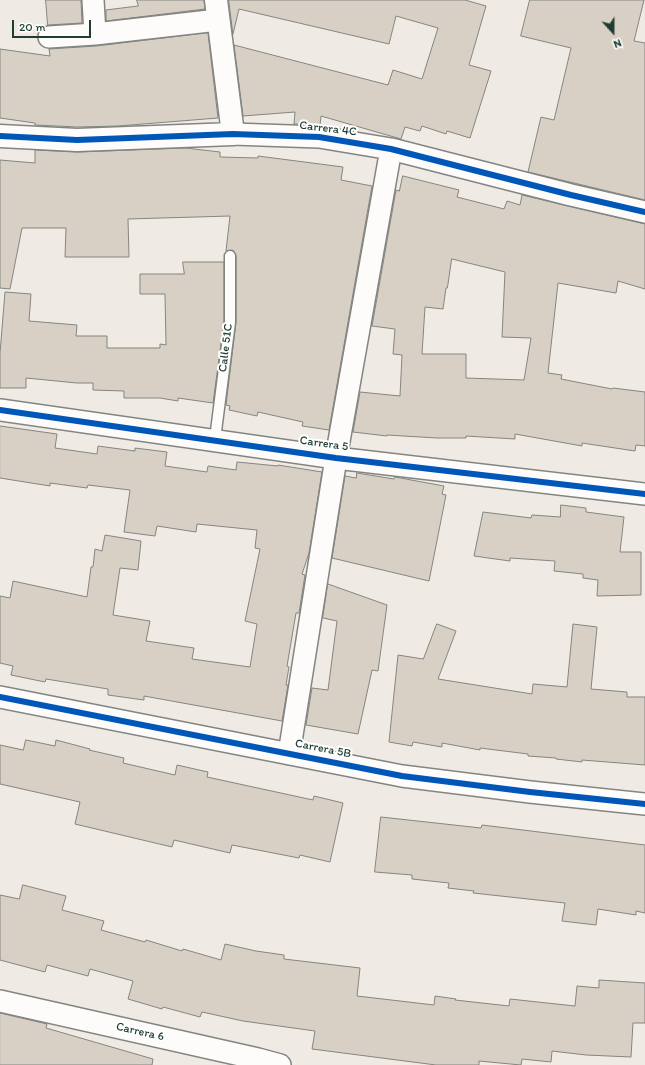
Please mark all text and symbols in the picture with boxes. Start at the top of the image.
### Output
scale bar [14,12,93,38]
north arrow [593,12,633,52]
text: 20 m [19,20,46,34]
text: N [612,36,623,51]
street label: Carrera 4C [299,118,357,140]
street label: Calle 51C [216,323,236,373]
street label: Carrera 5 [299,433,349,455]
street label: Carrera 5B [294,737,352,761]
street label: Carrera 6 [115,1019,165,1045]

